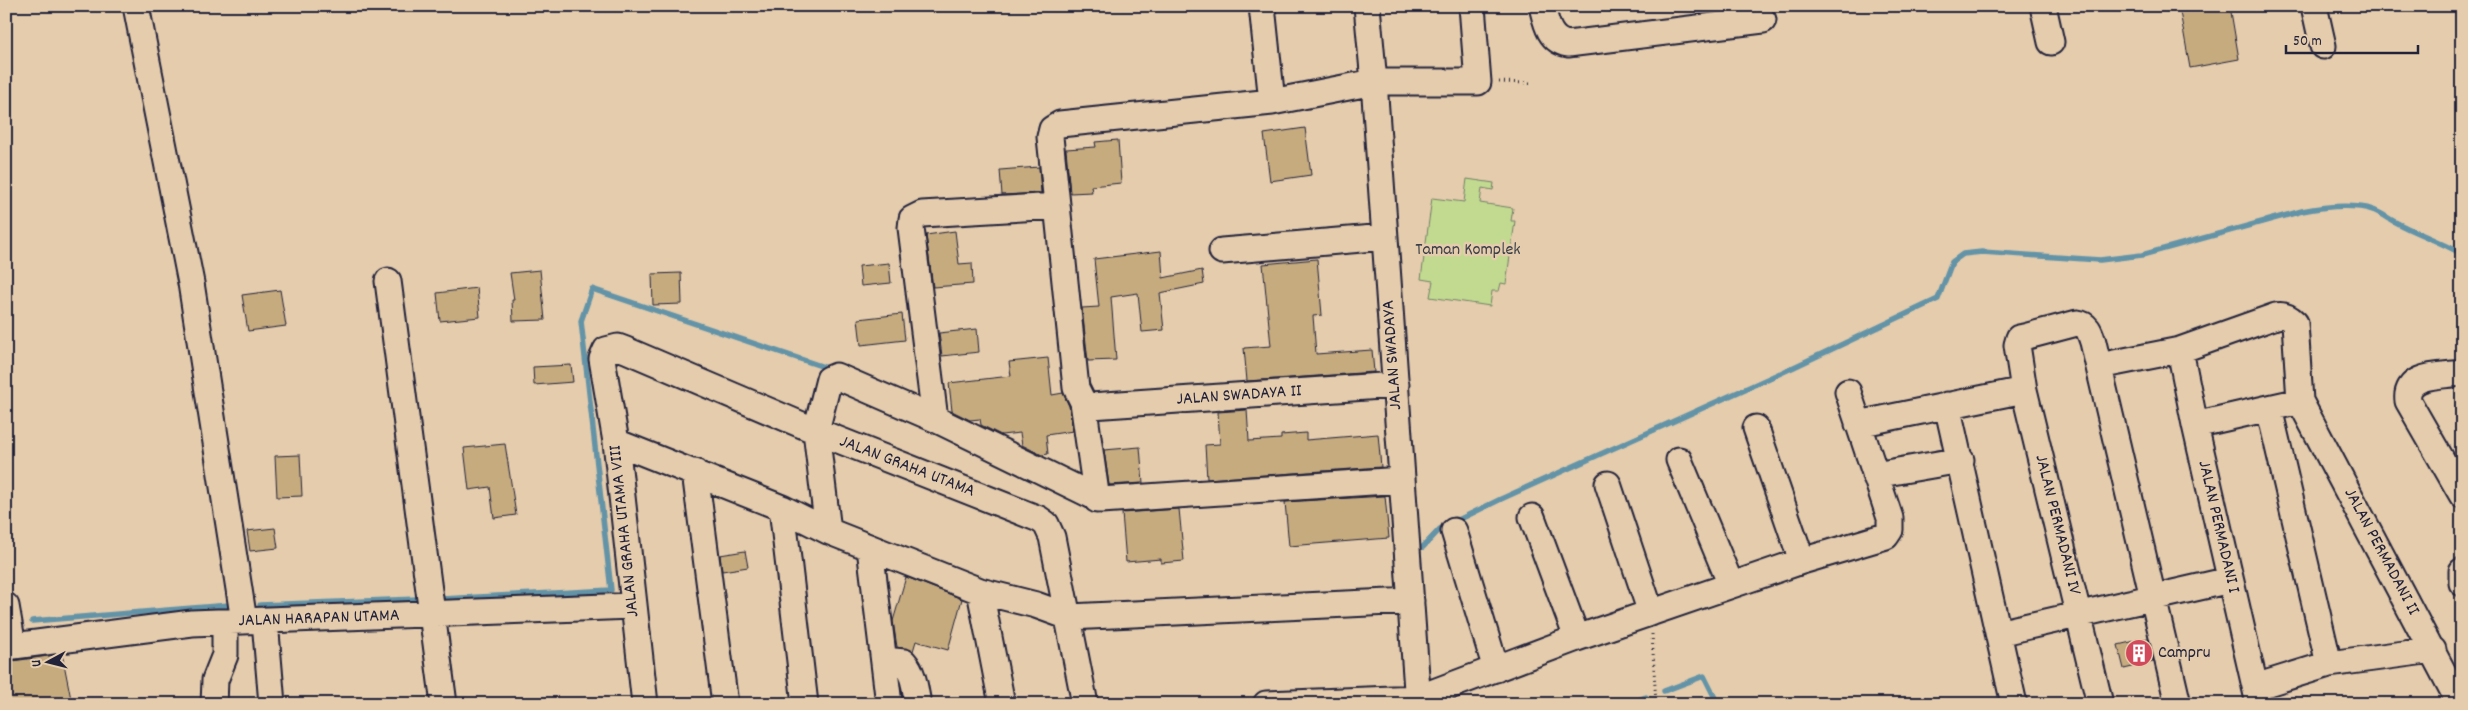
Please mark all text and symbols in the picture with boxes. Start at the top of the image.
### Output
scale bar [2286,22,2418,54]
text: 50 m [2293,31,2322,53]
park label: Taman Komplek [1415,238,1521,263]
street label: JALAN SWADAYA [1377,299,1409,411]
street label: JALAN SWADAYA II [1176,379,1303,413]
street label: JALAN GRAHA UTAMA [836,430,979,504]
street label: JALAN GRAHA UTAMA VIII [603,443,646,618]
street label: JALAN PERMADANI IV [2027,452,2087,598]
street label: JALAN PERMADANI I [2191,458,2245,596]
street label: JALAN PERMADANI II [2337,484,2425,620]
street label: JALAN HARAPAN UTAMA [238,604,400,634]
north arrow [22,638,72,688]
building icon: Campru [2124,638,2154,668]
place label: Campru [2158,641,2210,666]
text: U [27,659,47,668]

